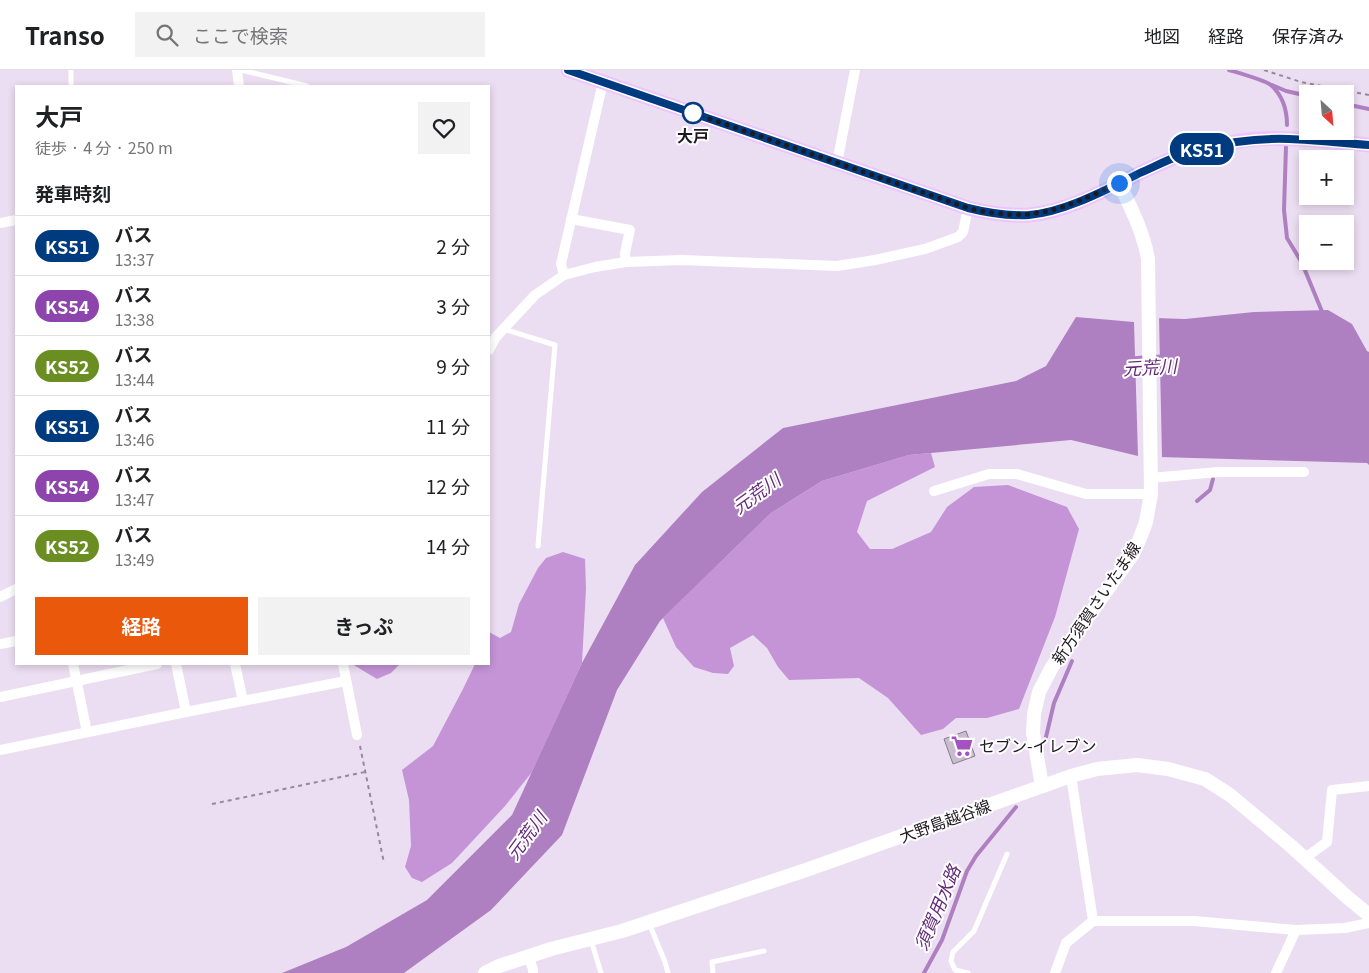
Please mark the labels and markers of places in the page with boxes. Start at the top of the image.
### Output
marker: 大戸 [682,102,704,124]
place label: 大戸 [677,123,709,147]
supermarket icon: セブン-イレブン [949,733,975,759]
place label: セブン-イレブン [979,733,1097,757]

